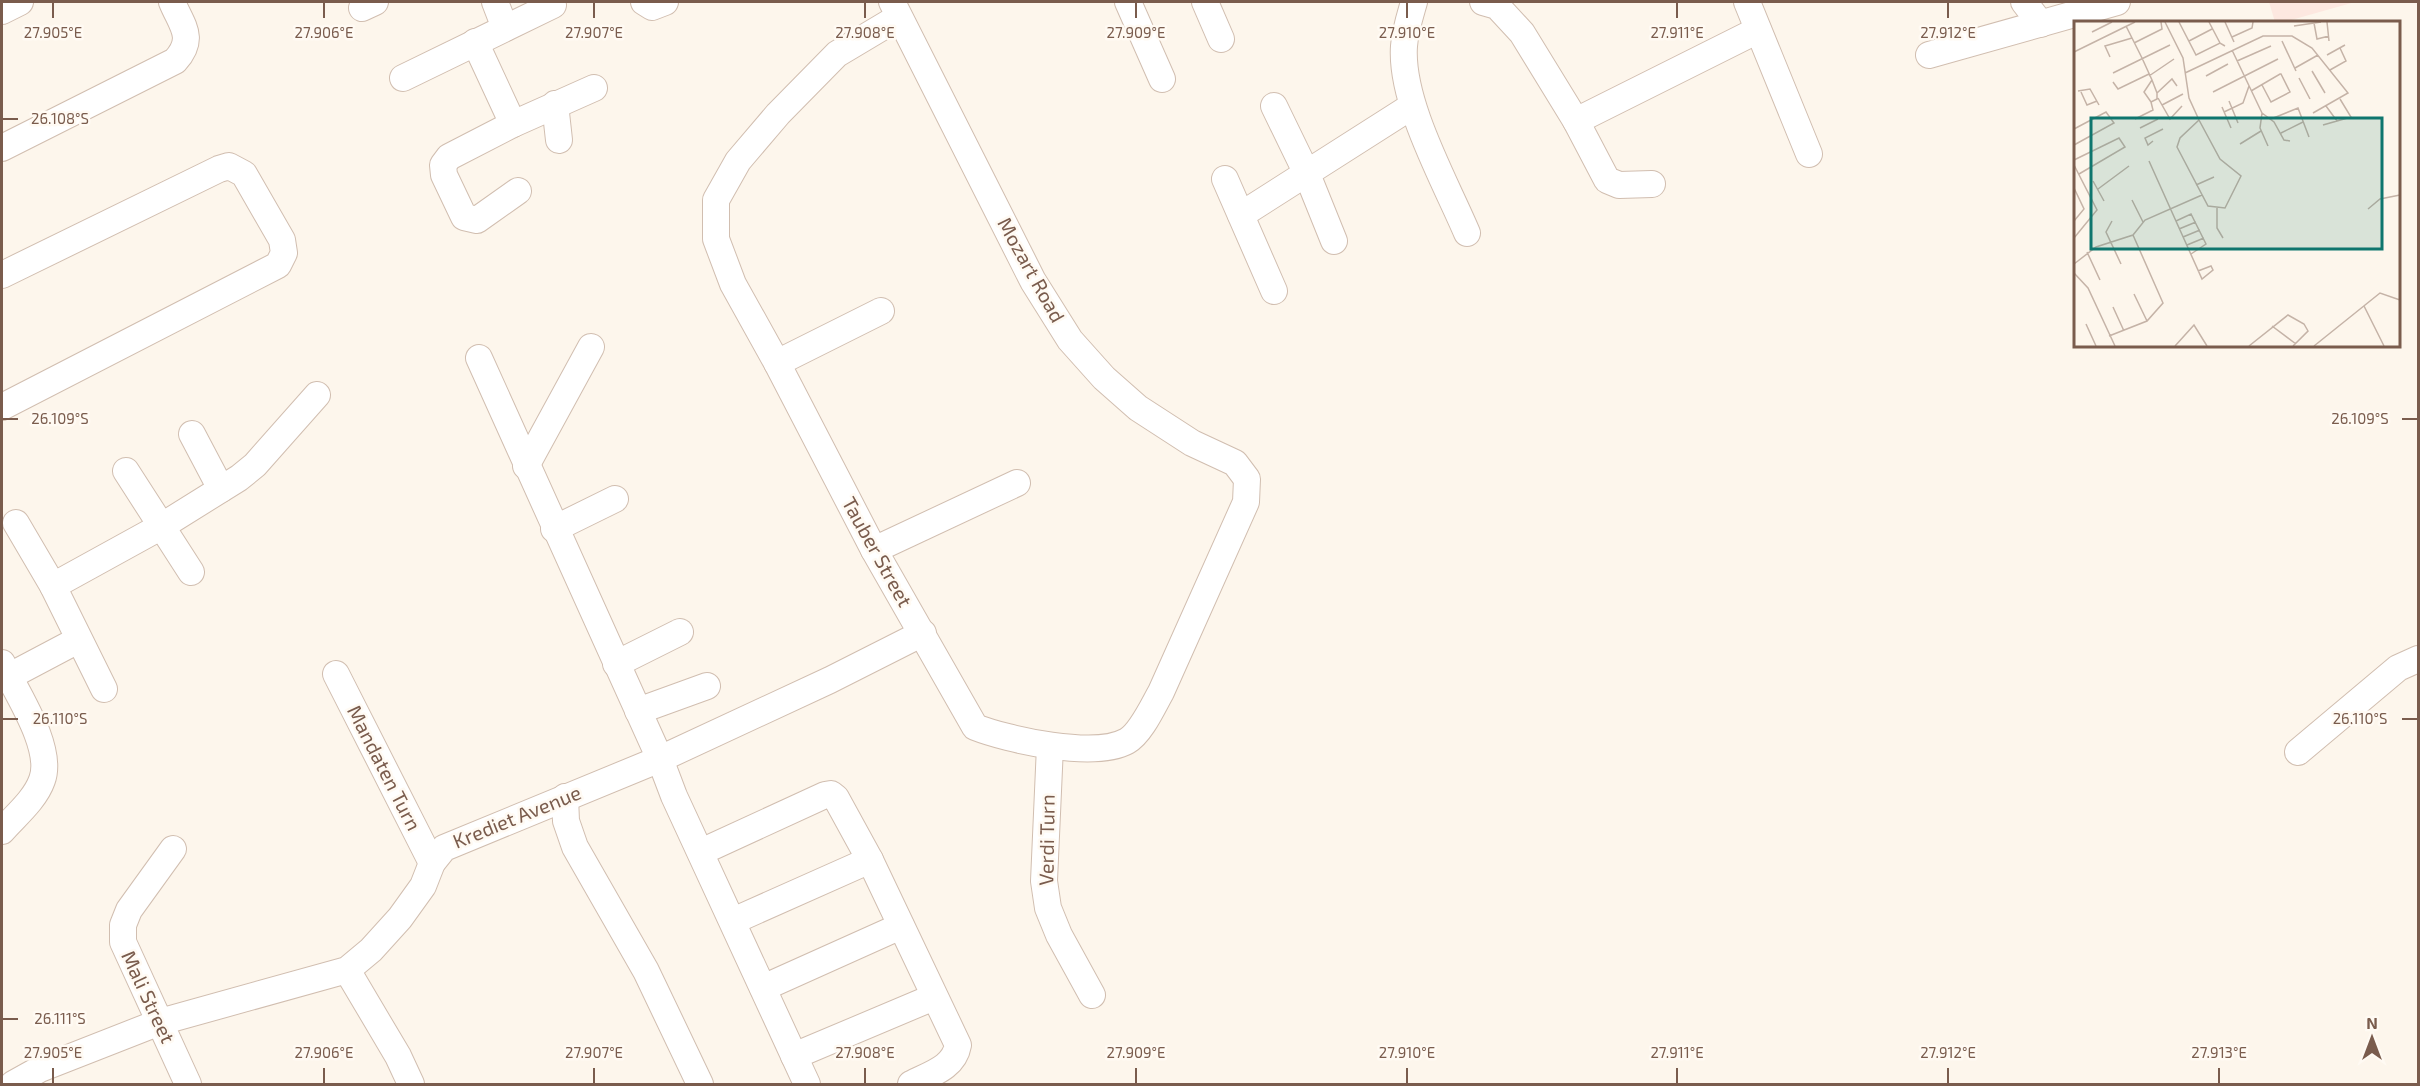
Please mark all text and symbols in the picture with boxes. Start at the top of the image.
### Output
inset map [2074,21,2399,346]
text: 27.905°E [24,23,82,41]
text: 27.906°E [295,23,353,41]
text: 27.907°E [565,23,623,41]
text: 27.908°E [835,23,895,41]
text: 27.909°E [1107,23,1165,41]
text: 27.910°E [1379,23,1435,41]
text: 27.911°E [1650,23,1704,41]
text: 27.912°E [1920,23,1976,41]
text: 26.108°S [31,109,89,127]
street label: Mozart Road [993,213,1071,326]
text: 26.109°S [31,409,89,427]
text: 26.109°S [2331,409,2389,427]
street label: Tauber Street [838,492,918,611]
street label: Mandaten Turn [343,701,427,834]
text: 26.110°S [33,709,87,727]
text: 26.110°S [2333,709,2387,727]
street label: Krediet Avenue [449,779,584,853]
street label: Verdi Turn [1033,794,1059,886]
street label: Mali Street [117,946,181,1047]
north arrow [2342,1008,2402,1068]
text: 26.111°S [34,1009,86,1027]
text: N [2366,1013,2378,1032]
text: 27.905°E [24,1043,82,1061]
text: 27.906°E [295,1043,353,1061]
text: 27.907°E [565,1043,623,1061]
text: 27.908°E [835,1043,895,1061]
text: 27.909°E [1107,1043,1165,1061]
text: 27.910°E [1379,1043,1435,1061]
text: 27.911°E [1650,1043,1704,1061]
text: 27.912°E [1920,1043,1976,1061]
text: 27.913°E [2191,1043,2247,1061]

